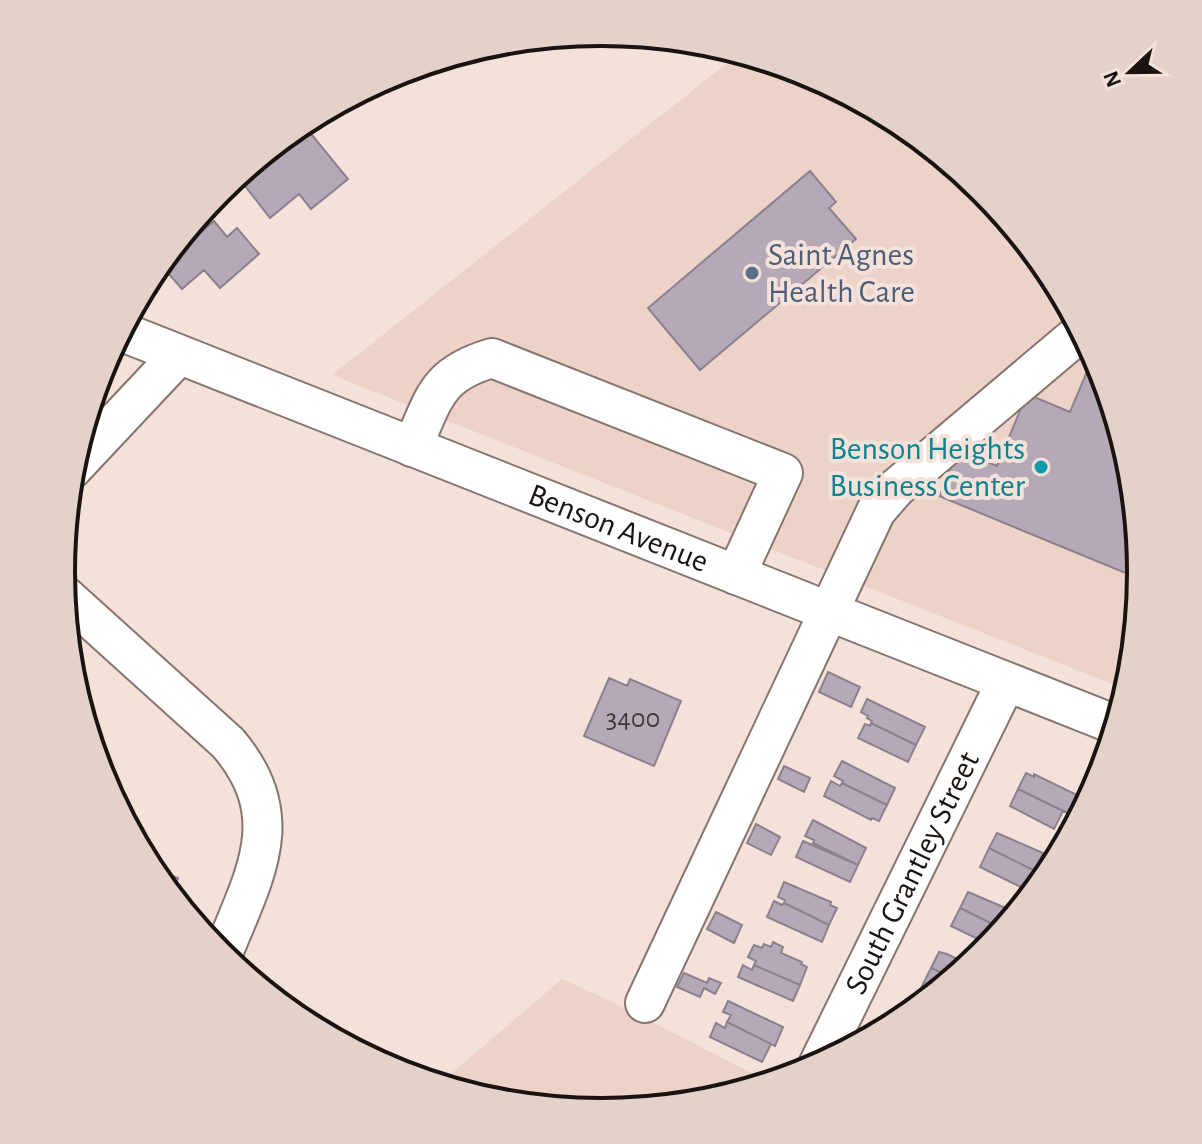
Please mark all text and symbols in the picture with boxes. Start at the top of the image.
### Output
north arrow [1090,32,1170,112]
text: N [1099,68,1125,90]
place label: Saint Agnes Health Care [768,239,915,308]
marker: Saint Agnes Health Care [743,264,761,282]
place label: Benson Heights Business Center [830,433,1026,502]
marker: Benson Heights Business Center [1032,458,1050,476]
street label: Benson Avenue [524,478,713,578]
house number: 3400 [606,705,660,733]
street label: South Grantley Street [839,747,985,999]

